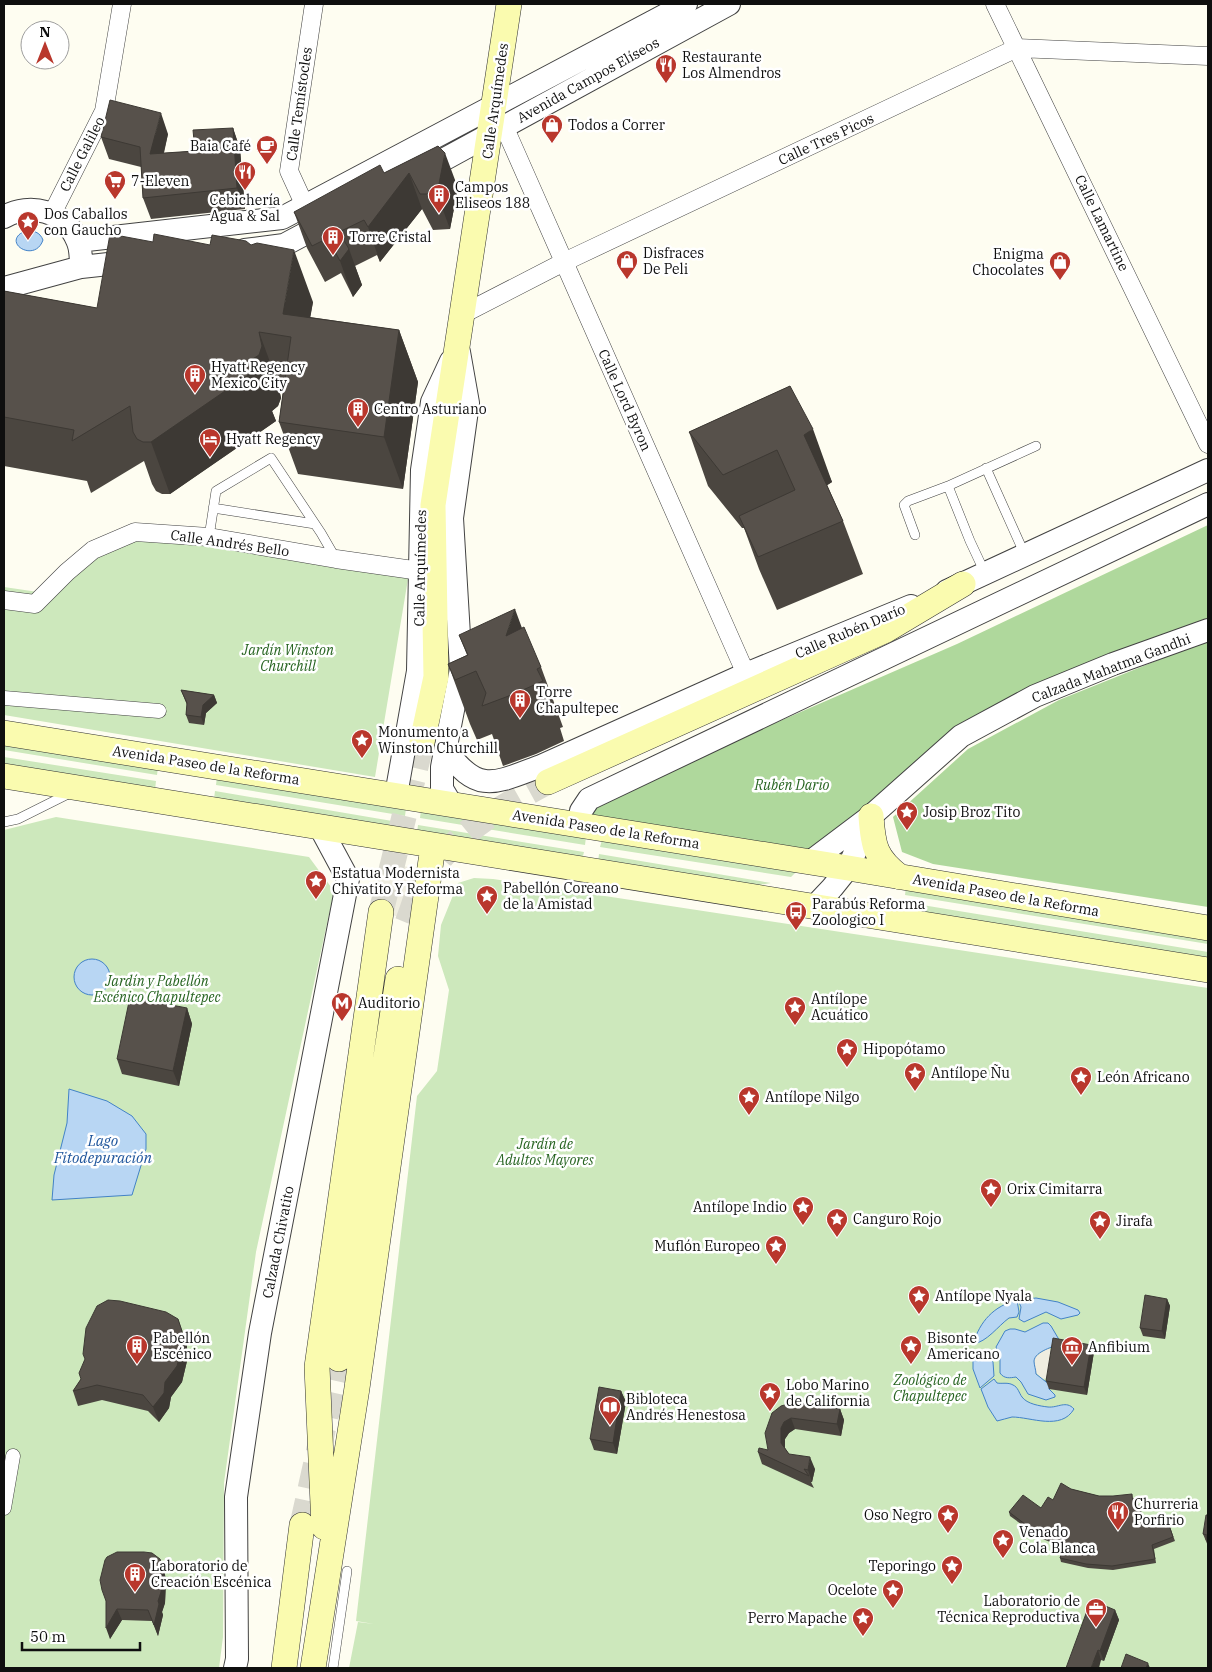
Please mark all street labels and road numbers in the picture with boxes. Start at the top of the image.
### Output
street label: Avenida Campos Elíseos [514,33,663,127]
street label: Calle Arquímedes [478,42,512,160]
street label: Calle Temístocles [282,46,316,162]
street label: Calle Tres Picos [775,109,877,169]
street label: Calle Galileo [55,113,109,195]
street label: Calle Lamartine [1071,172,1133,274]
street label: Calle Lord Byron [594,346,656,454]
street label: Calle Arquímedes [410,509,430,627]
street label: Calle Andrés Bello [169,526,291,560]
street label: Calle Rubén Darío [792,600,908,662]
street label: Calzada Mahatma Gandhi [1029,629,1193,707]
street label: Avenida Paseo de la Reforma [111,741,301,789]
street label: Avenida Paseo de la Reforma [511,805,701,853]
street label: Avenida Paseo de la Reforma [911,870,1101,920]
street label: Calzada Chivatito [258,1184,298,1300]

